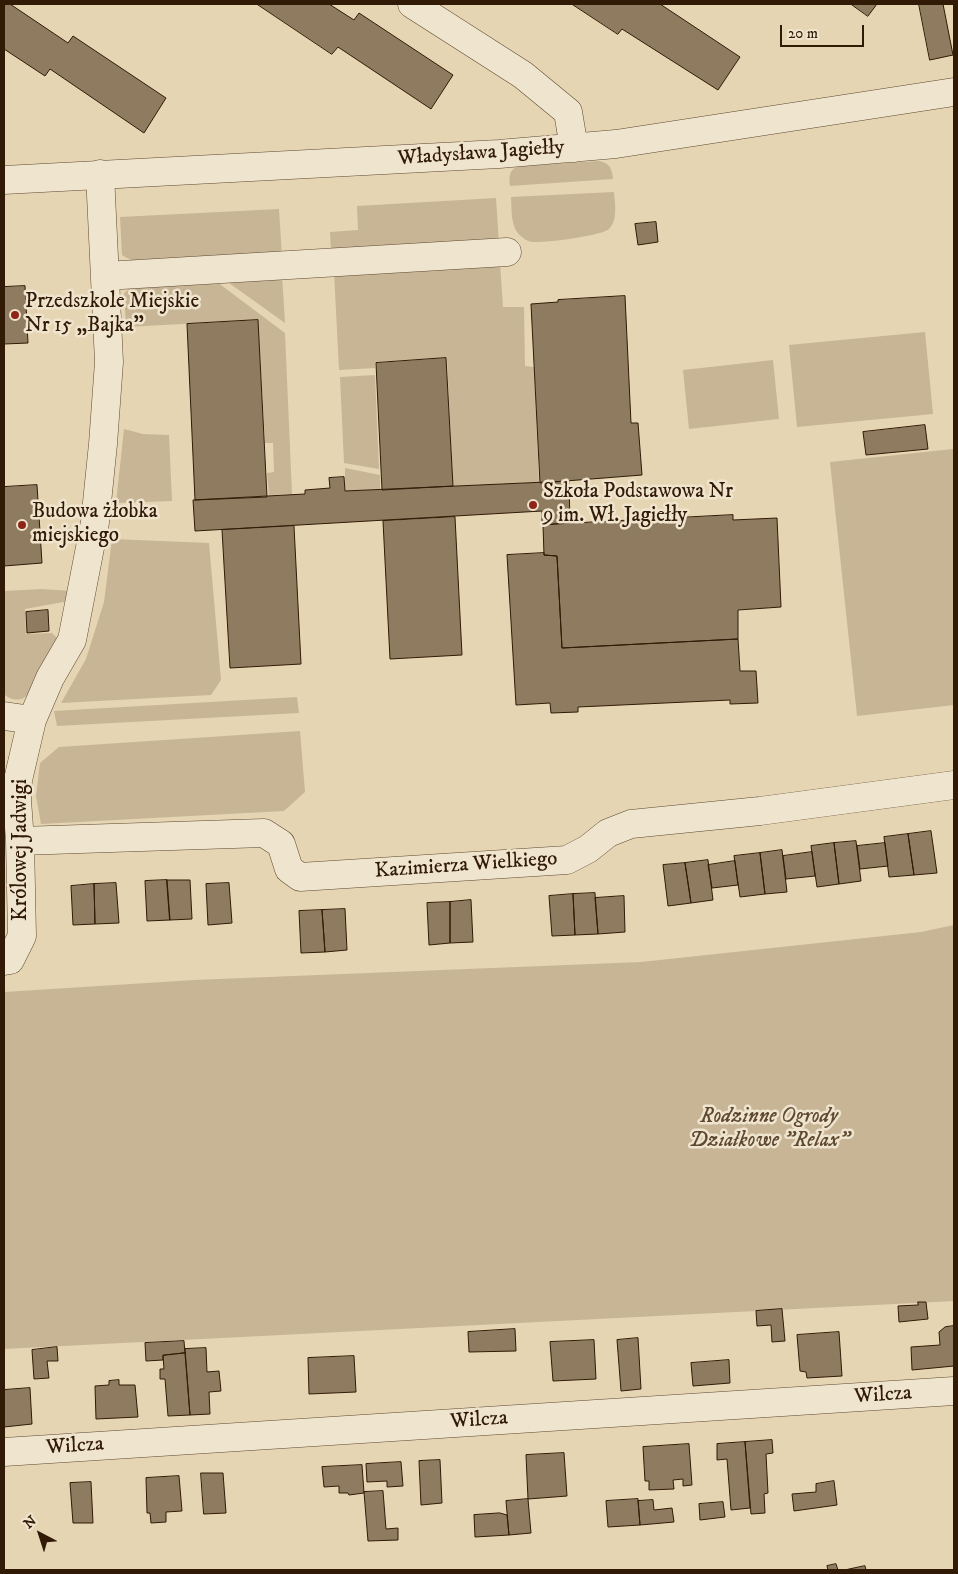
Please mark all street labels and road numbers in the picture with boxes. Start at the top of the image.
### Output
street label: Władysława Jagiełły [397,136,565,172]
street label: Królowej Jadwigi [9,779,35,921]
street label: Kazimierza Wielkiego [374,847,558,885]
street label: Wilcza [853,1381,913,1411]
street label: Wilcza [449,1406,509,1436]
street label: Wilcza [45,1432,105,1462]

